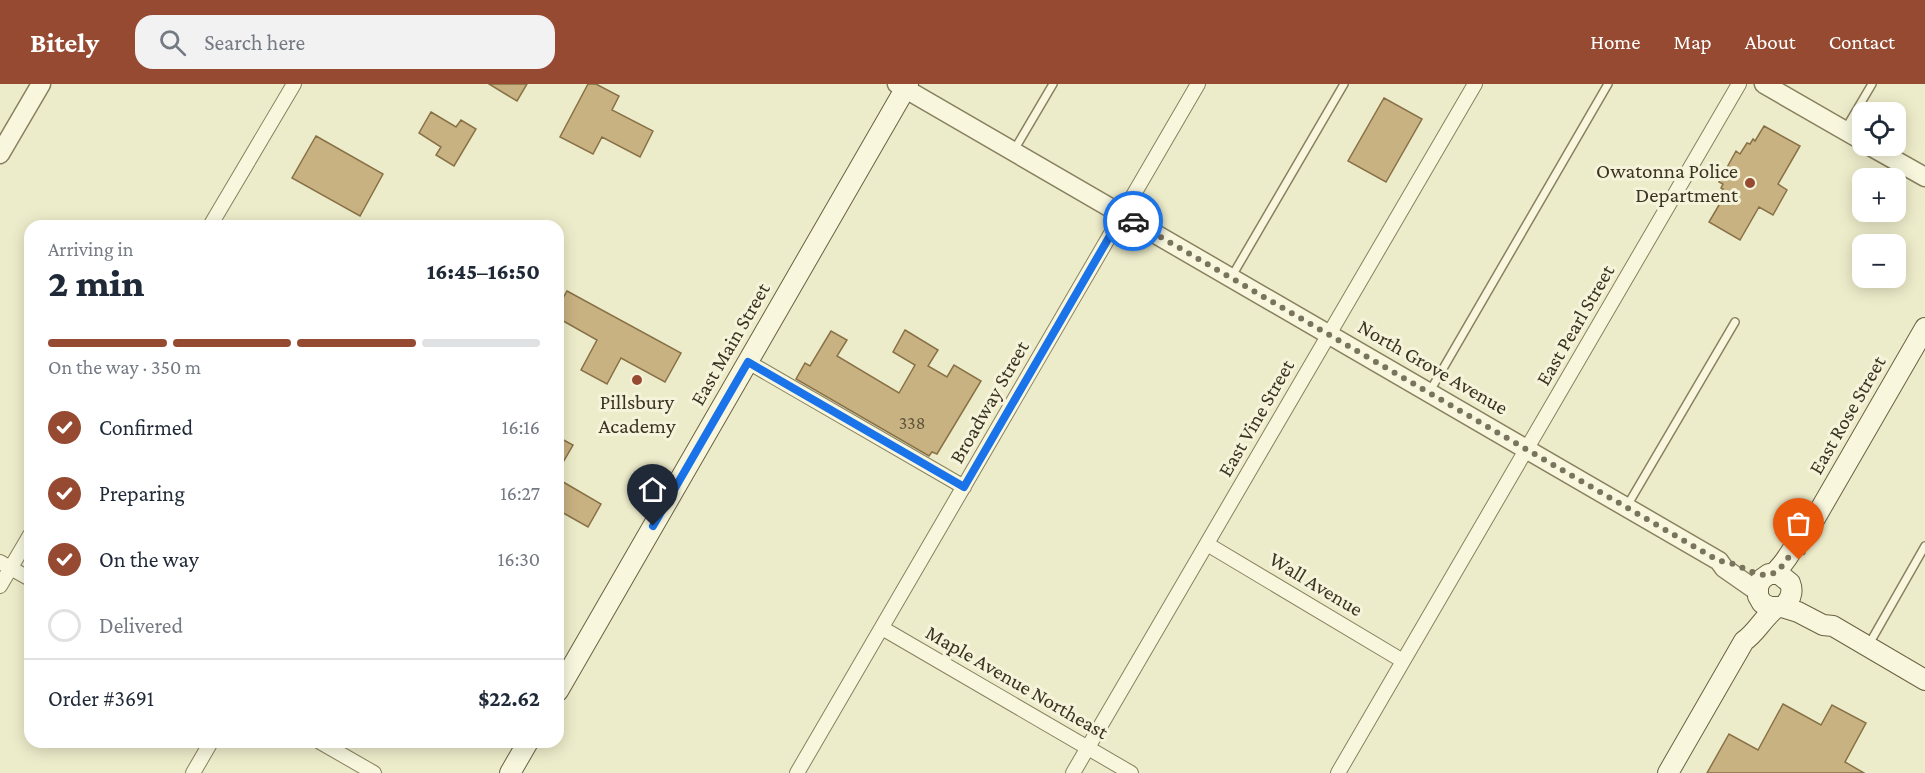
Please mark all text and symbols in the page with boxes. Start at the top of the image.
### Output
search box [135,15,555,69]
icon: search [156,26,189,59]
text: Bitely [30,27,99,58]
text: Search here [204,30,305,55]
text: Home [1590,30,1640,54]
text: Map [1673,30,1712,54]
text: About [1745,30,1796,54]
text: Contact [1829,30,1895,54]
map controls [1852,102,1906,288]
button: locate [1852,102,1906,156]
place label: Owatonna Police Department [1596,159,1739,207]
button: + [1852,168,1906,222]
marker: Owatonna Police Department [1743,176,1757,190]
courier [1103,191,1163,251]
icon: car [1117,205,1150,238]
button: − [1852,234,1906,288]
text: Arriving in [48,238,133,260]
text: 16:45–16:50 [427,259,540,284]
street label: East Pearl Street [1531,260,1620,390]
text: 2 min [48,261,144,304]
street label: East Main Street [685,278,775,409]
street label: North Grove Avenue [1354,314,1512,420]
street label: Broadway Street [944,336,1034,468]
street label: East Rose Street [1803,351,1891,478]
street label: East Vine Street [1213,354,1300,481]
text: On the way · 350 m [48,356,201,378]
marker: Pillsbury Academy [630,373,644,387]
place label: Pillsbury Academy [598,390,676,438]
icon: check [48,411,81,444]
house number: 338 [899,413,925,433]
text: Confirmed [99,415,193,440]
text: 16:16 [502,416,540,438]
pin [627,464,678,526]
icon: home [636,473,669,506]
icon: check [48,477,81,510]
text: Preparing [99,481,185,506]
text: 16:27 [500,482,540,504]
pin [1773,498,1824,560]
icon: bag [1782,507,1815,540]
icon: check [48,543,81,576]
text: On the way [99,547,199,572]
street label: Wall Avenue [1265,547,1367,621]
text: 16:30 [498,548,540,570]
text: Delivered [99,613,183,638]
street label: Maple Avenue Northeast [922,620,1113,745]
text: Order #3691 [48,686,154,711]
text: $22.62 [478,686,540,711]

